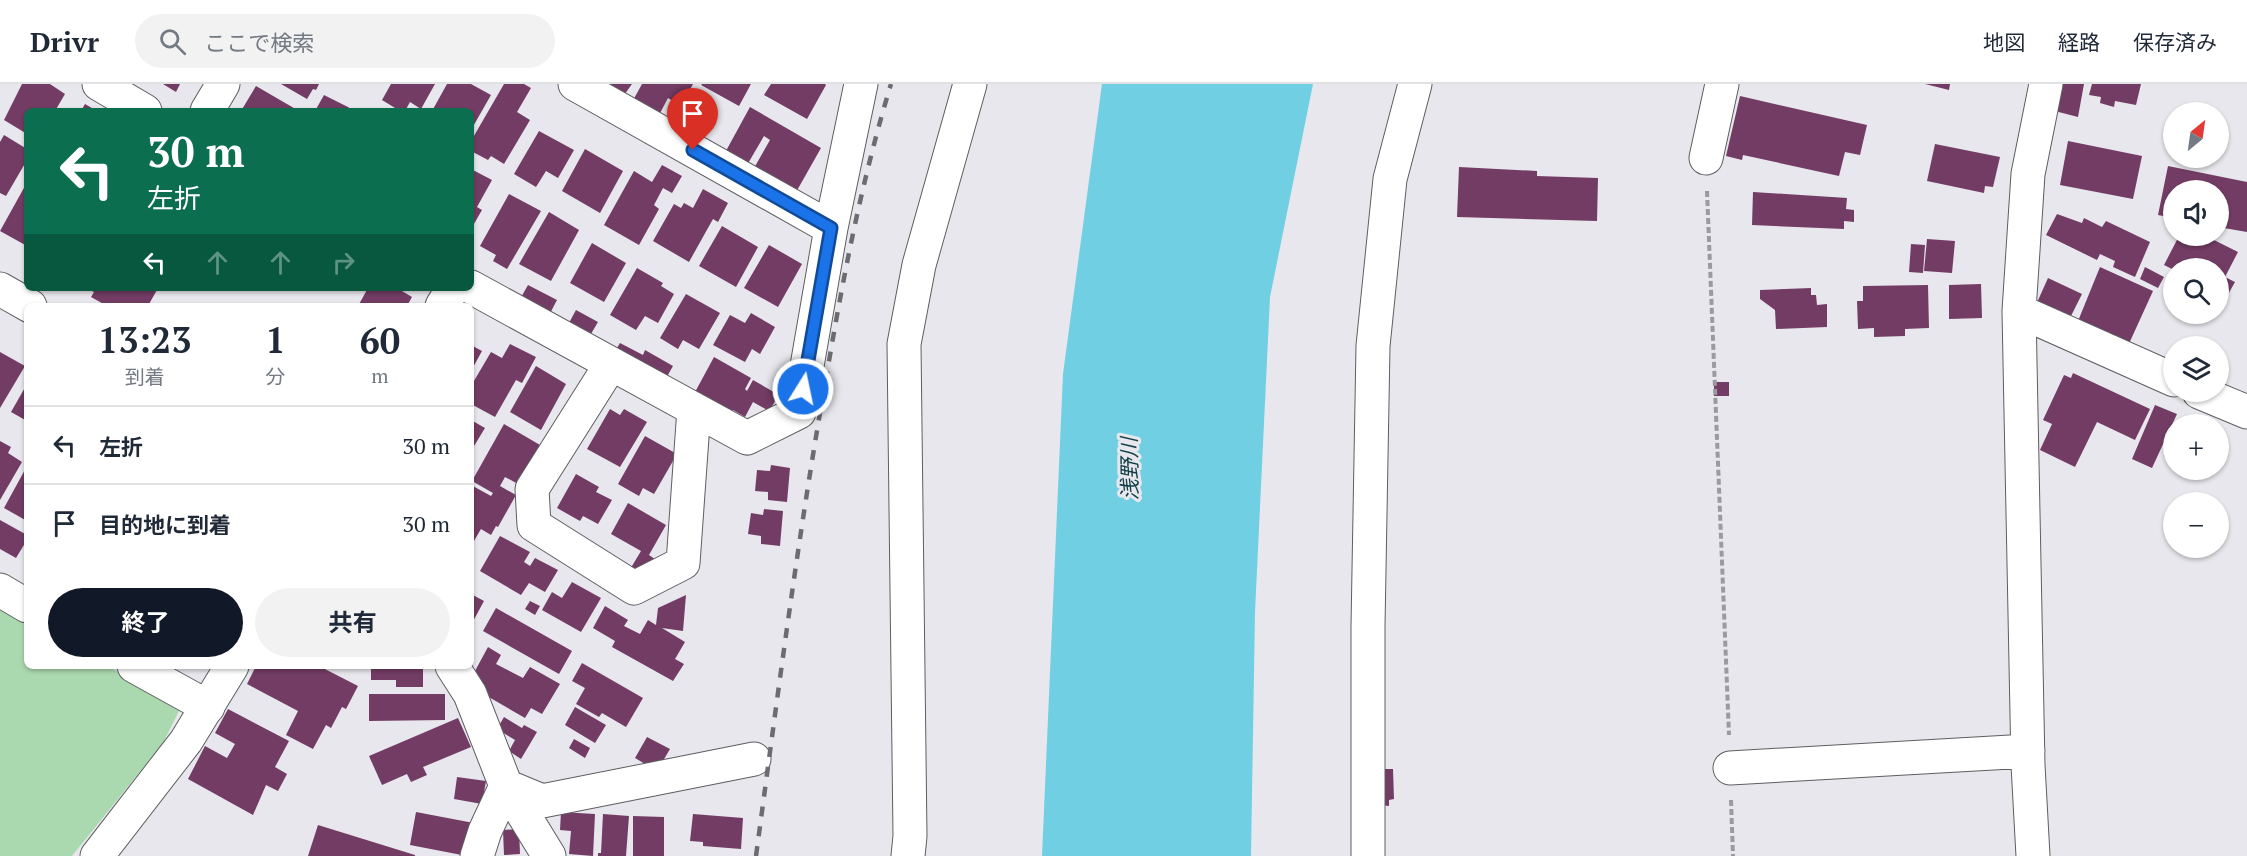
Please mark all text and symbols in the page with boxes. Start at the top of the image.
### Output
search box [135,14,555,68]
text: Drivr [30,23,99,60]
icon: search [156,25,189,58]
text: ここで検索 [204,28,314,57]
text: 地図 [1983,28,2025,56]
text: 経路 [2058,28,2100,56]
text: 保存済み [2133,28,2217,56]
pin [667,88,718,150]
icon: arrive [676,97,709,130]
north arrow [2163,102,2229,168]
map controls [2163,102,2229,558]
text: 30 m [147,123,245,179]
icon: left [48,132,126,210]
text: 左折 [147,180,201,216]
button: sound [2163,180,2229,246]
icon: left [138,246,171,279]
icon: ahead [201,246,234,279]
icon: ahead [264,246,297,279]
icon: right [327,246,360,279]
button: search [2163,258,2229,324]
text: 13:23 [98,316,192,363]
text: 1 [265,316,286,363]
text: 60 [360,317,400,364]
button: layers [2163,336,2229,402]
position arrow [771,357,835,421]
text: m [371,362,388,389]
text: 到着 [125,363,165,390]
text: 分 [266,363,286,390]
button: + [2163,414,2229,480]
icon: left [48,429,81,462]
text: 30 m [402,431,450,460]
text: 左折 [99,432,143,461]
water label: 浅野川 [1114,435,1144,501]
button: − [2163,492,2229,558]
icon: arrive [48,507,81,540]
text: 30 m [402,509,450,538]
text: 目的地に到着 [99,510,231,539]
button: 終了 [48,588,243,657]
button: 共有 [255,588,450,657]

